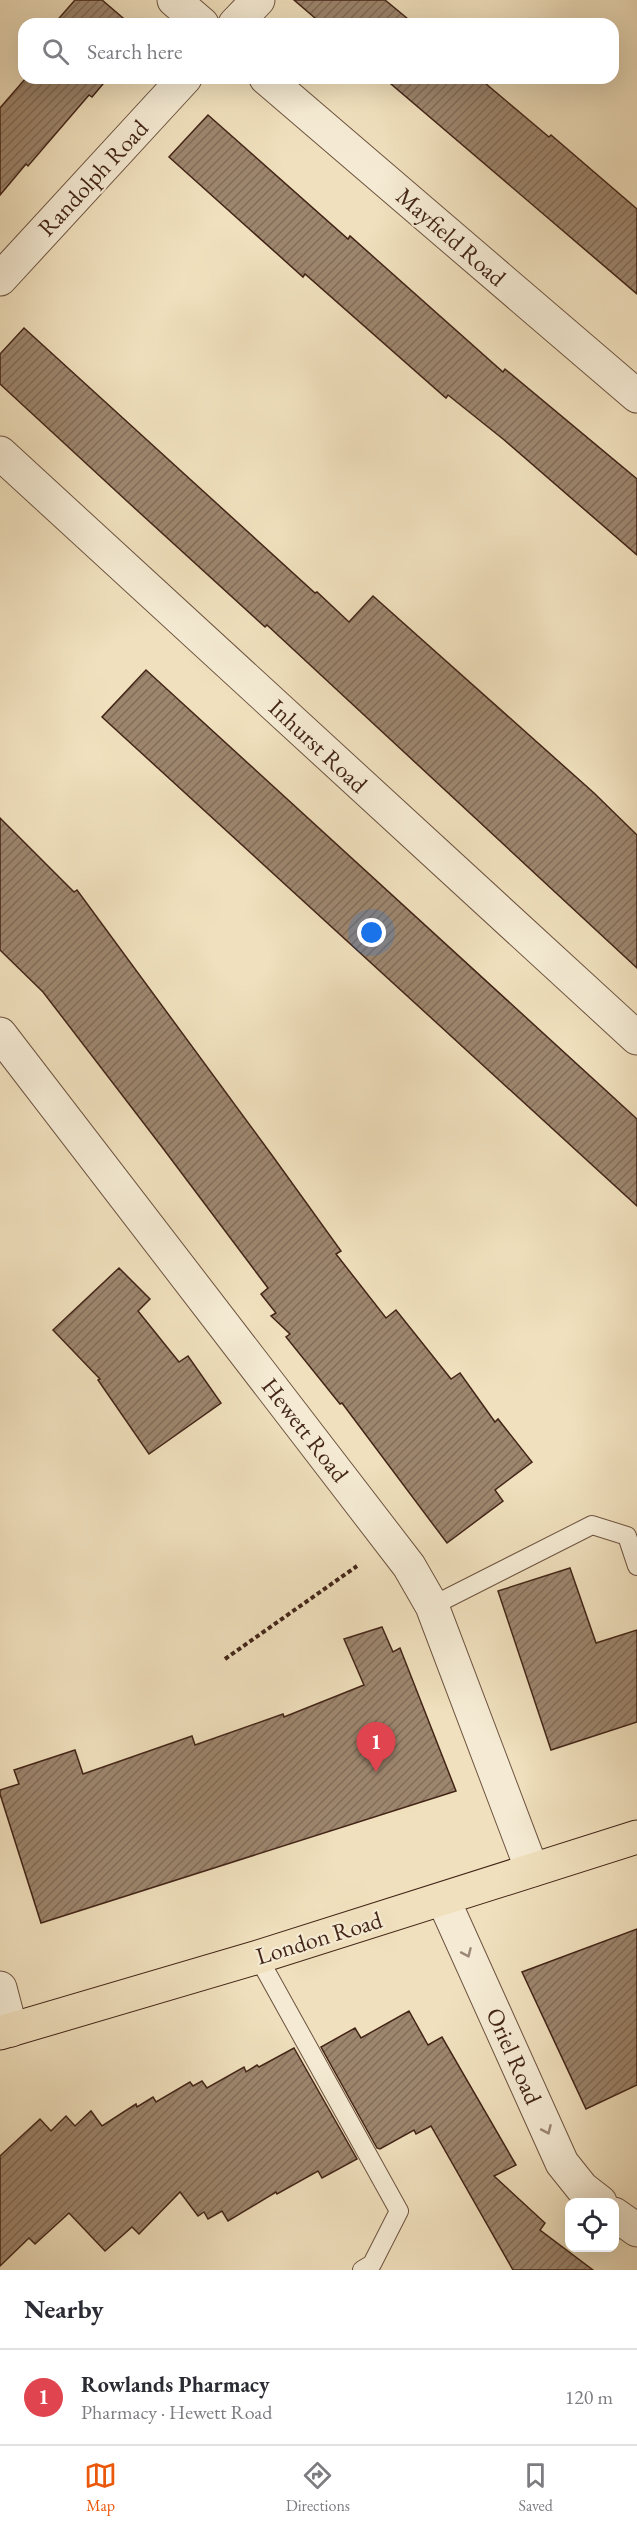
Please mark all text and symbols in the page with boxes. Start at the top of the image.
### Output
search box [18,18,619,84]
icon: search [39,35,72,68]
text: Search here [87,37,182,66]
street label: Randolph Road [31,112,155,242]
street label: Mayfield Road [390,180,513,293]
street label: Inhurst Road [262,692,375,800]
your location [357,918,386,947]
street label: Hewett Road [255,1371,356,1489]
pin: 1 [356,1722,395,1772]
street label: London Road [252,1903,387,1971]
one-way arrow [460,1946,472,1957]
street label: Oriel Road [479,2003,550,2110]
one-way arrow [540,2124,552,2135]
map controls [565,2198,619,2252]
button: locate [565,2198,619,2252]
text: Nearby [24,2292,104,2326]
text: Rowlands Pharmacy [81,2370,270,2399]
text: 1 [38,2384,49,2410]
text: 120 m [565,2384,613,2410]
text: Pharmacy · Hewett Road [81,2399,272,2425]
tab: Map [84,2459,117,2516]
tab: Directions [286,2459,350,2516]
tab: Saved [518,2459,553,2516]

